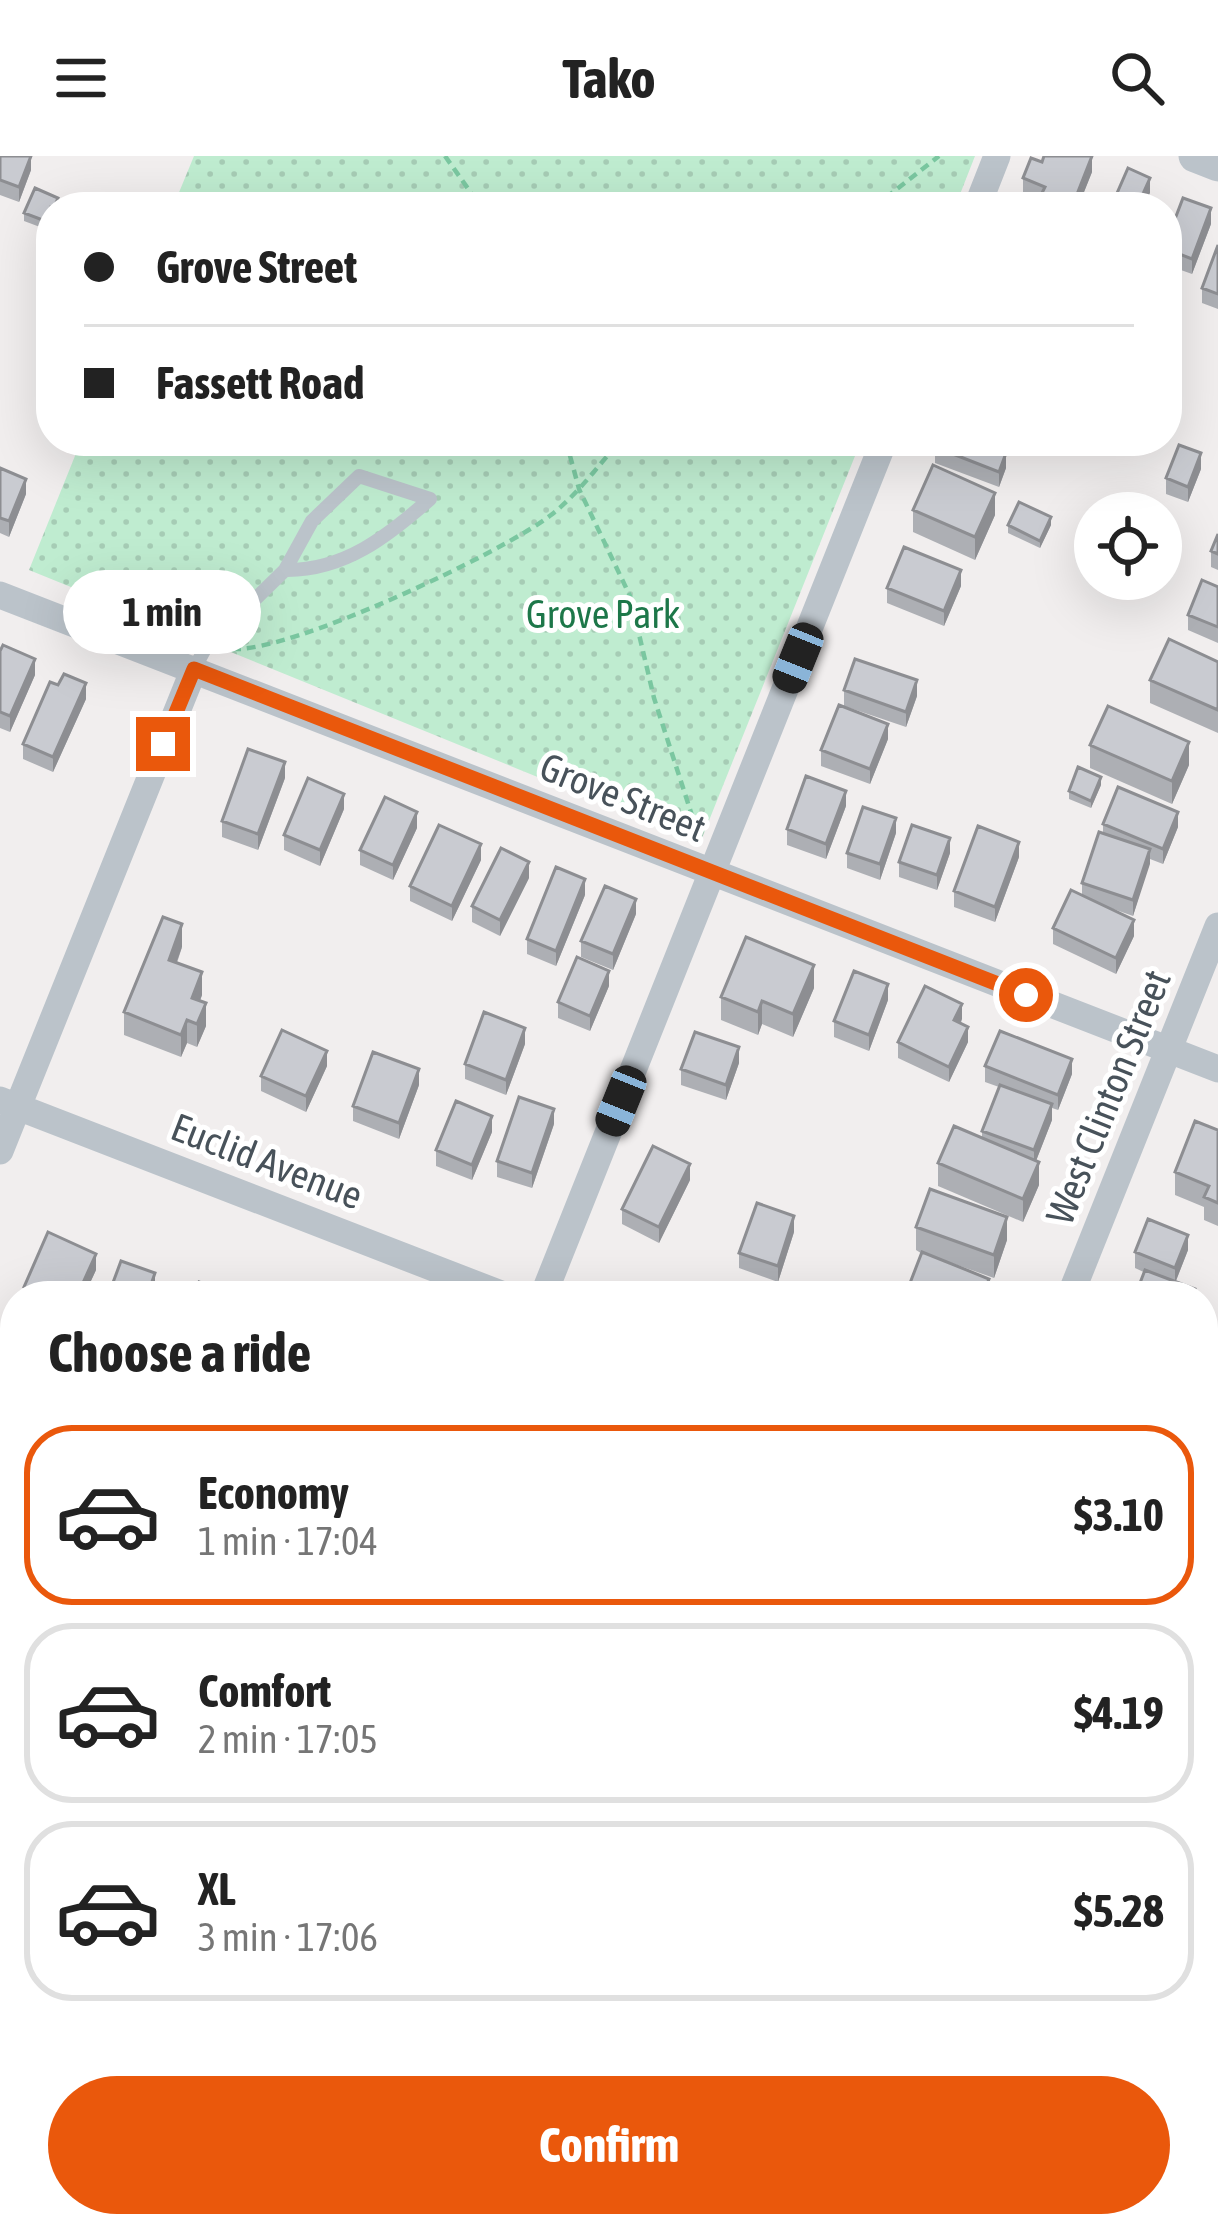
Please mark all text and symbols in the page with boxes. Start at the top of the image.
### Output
icon: menu [48,45,114,111]
icon: search [1104,45,1170,111]
text: Tako [562,48,656,109]
text: Grove Street [156,241,357,293]
text: Fassett Road [156,357,364,409]
map controls [1074,492,1182,600]
button: locate [1074,492,1182,600]
callout: 1 min [64,570,262,654]
text: 1 min [122,590,202,634]
park label: Grove Park [526,592,680,636]
car [768,618,828,698]
route end [136,717,190,771]
street label: Grove Street [534,744,712,850]
street label: West Clinton Street [1037,964,1179,1230]
route start [999,968,1053,1022]
car [591,1061,651,1141]
street label: Euclid Avenue [165,1104,369,1218]
text: Choose a ride [48,1322,311,1383]
icon: car [54,1461,162,1569]
text: Economy [198,1467,349,1519]
text: $3.10 [1074,1489,1164,1541]
text: 1 min · 17:04 [198,1519,378,1563]
icon: car [54,1659,162,1767]
text: Comfort [198,1665,331,1717]
text: $4.19 [1074,1687,1164,1739]
text: 2 min · 17:05 [198,1717,378,1761]
icon: car [54,1857,162,1965]
text: XL [198,1863,236,1915]
text: $5.28 [1074,1885,1164,1937]
text: 3 min · 17:06 [198,1915,378,1959]
button: Confirm [48,2076,1170,2214]

